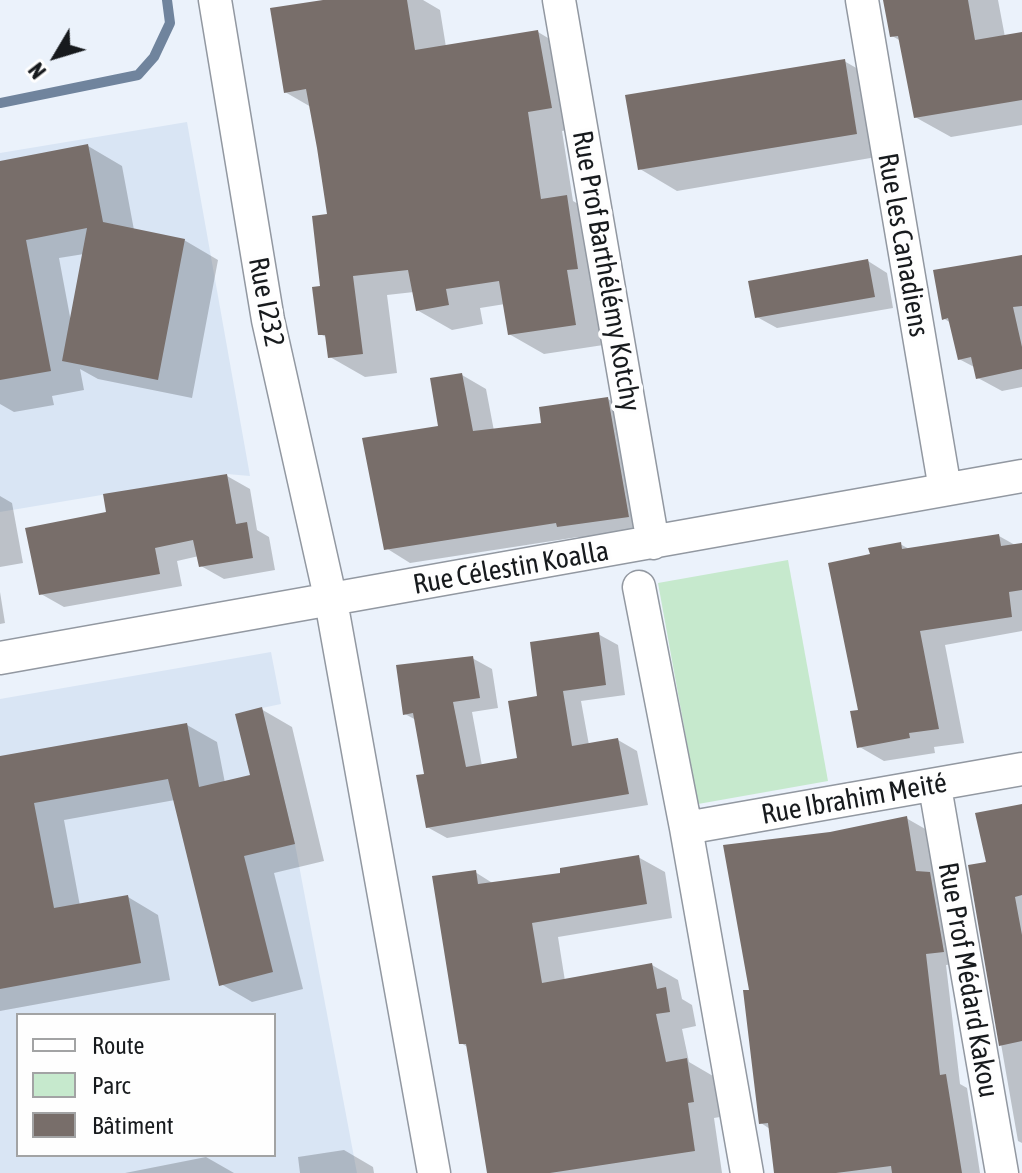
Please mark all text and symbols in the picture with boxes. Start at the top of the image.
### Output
north arrow [16,16,96,96]
text: N [23,58,51,84]
street label: Rue Prof Barthélémy Kotchy [565,128,647,414]
street label: Rue les Canadiens [870,151,936,339]
street label: Rue I232 [241,254,291,350]
street label: Rue Célestin Koalla [410,534,612,602]
street label: Rue Ibrahim Meité [759,766,949,832]
street label: Rue Prof Médard Kakou [931,860,1005,1100]
legend [16,1013,276,1157]
text: Route [92,1032,144,1059]
text: Parc [92,1072,130,1099]
text: Bâtiment [92,1112,174,1139]

